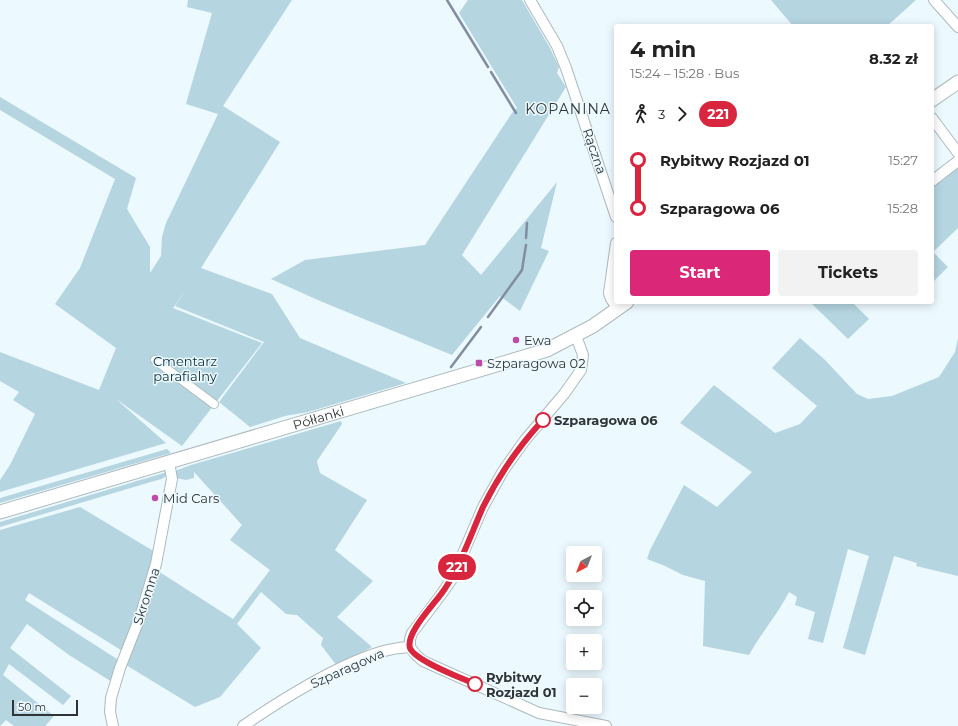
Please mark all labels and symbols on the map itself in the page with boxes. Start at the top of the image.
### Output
district label: KOPANINA [525,100,611,118]
street label: Rączna [580,126,610,176]
place label: Ewa [524,332,551,348]
marker: Ewa [511,335,521,345]
park label: Cmentarz parafialny [153,353,218,384]
place label: Szparagowa 02 [487,355,586,371]
marker: Szparagowa 02 [474,358,484,368]
street label: Półłanki [291,403,346,433]
marker: Szparagowa 06 [535,412,551,428]
place label: Szparagowa 06 [554,412,658,428]
place label: Mid Cars [163,490,219,506]
marker: Mid Cars [150,493,160,503]
north arrow [566,546,602,582]
line badge: 221 [434,554,480,580]
street label: Skromna [129,565,163,627]
street label: Szparagowa [308,645,386,691]
place label: Rybitwy Rozjazd 01 [486,669,557,700]
marker: Rybitwy Rozjazd 01 [467,676,483,692]
scale bar [12,698,78,717]

